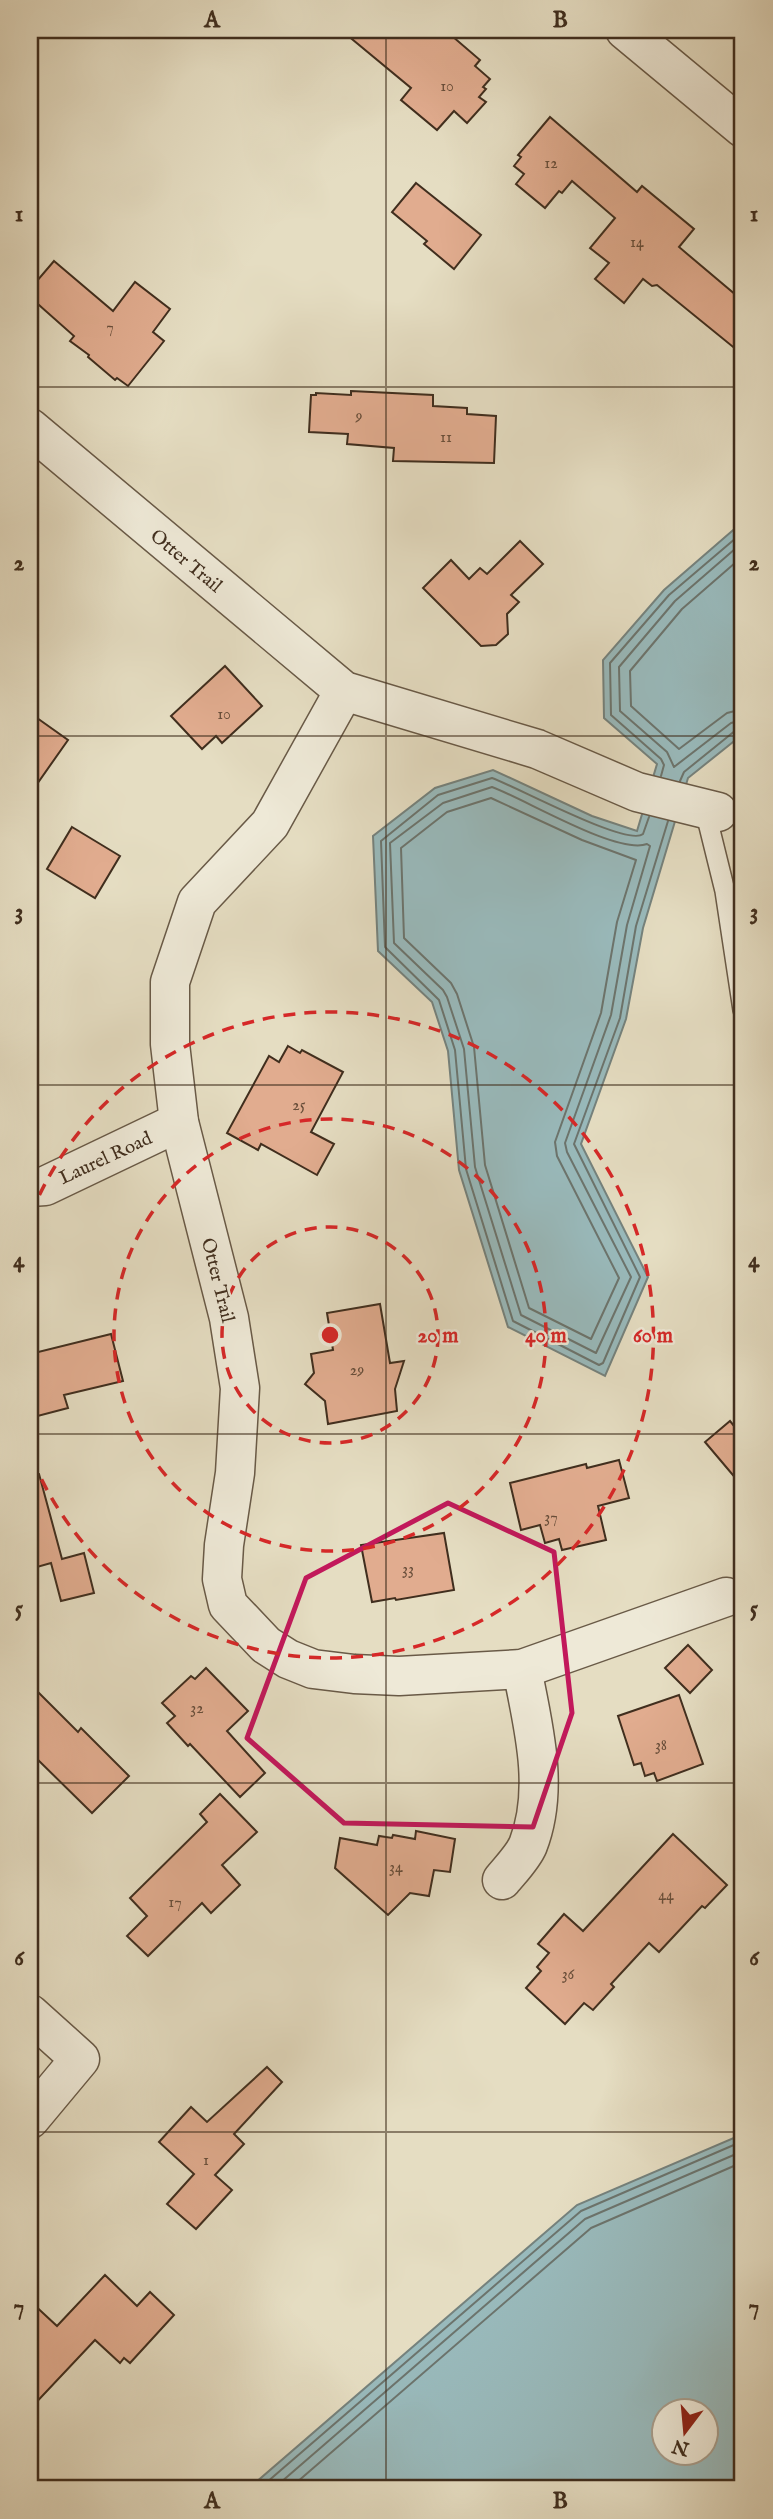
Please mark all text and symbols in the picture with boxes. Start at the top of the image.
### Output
text: A [203,6,221,35]
text: B [552,6,568,35]
house number: 10 [440,77,454,97]
house number: 12 [544,154,558,174]
text: 1 [15,200,23,229]
text: 1 [750,200,758,229]
house number: 14 [630,233,644,253]
house number: 7 [106,318,114,338]
house number: 9 [355,407,363,427]
house number: 11 [440,428,452,448]
street label: Otter Trail [145,525,227,599]
text: 2 [14,549,25,578]
text: 2 [749,549,760,578]
house number: 10 [217,705,231,725]
text: 3 [15,898,23,927]
text: 3 [750,898,758,927]
house number: 25 [292,1096,306,1116]
street label: Laurel Road [56,1127,157,1191]
street label: Otter Trail [195,1236,239,1326]
text: 4 [13,1246,25,1275]
text: 4 [748,1246,760,1275]
centre of rings [318,1323,342,1347]
text: 20 m [418,1323,459,1350]
text: 40 m [525,1323,567,1350]
text: 60 m [633,1323,674,1350]
house number: 29 [350,1361,364,1381]
house number: 37 [544,1508,558,1528]
house number: 33 [402,1560,414,1580]
text: 5 [15,1595,24,1624]
text: 5 [750,1595,759,1624]
house number: 32 [190,1699,204,1719]
house number: 38 [655,1736,667,1756]
house number: 34 [389,1858,403,1878]
house number: 44 [658,1886,674,1906]
house number: 17 [168,1893,182,1913]
text: 6 [14,1944,25,1973]
text: 6 [749,1944,760,1973]
house number: 36 [562,1965,575,1985]
house number: 1 [203,2151,209,2171]
text: 7 [14,2293,24,2322]
text: 7 [749,2293,759,2322]
north arrow [650,2396,720,2466]
text: N [669,2432,693,2460]
text: A [203,2487,221,2516]
text: B [552,2487,568,2516]

